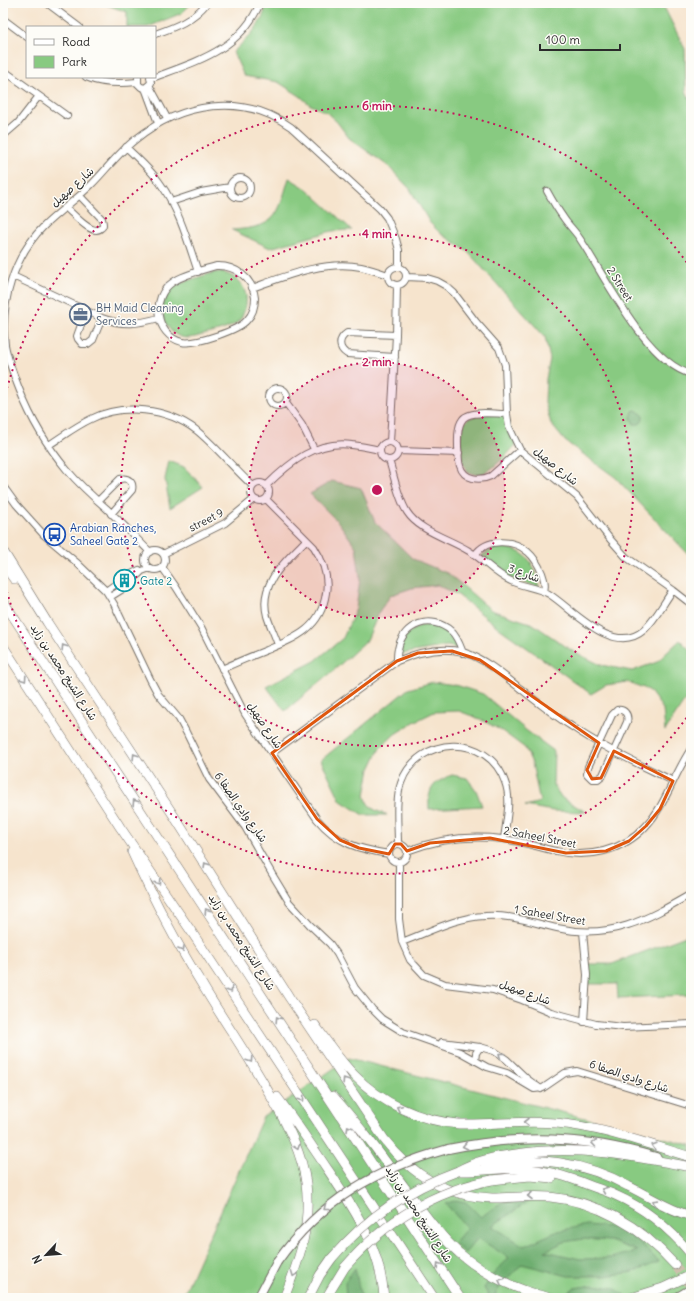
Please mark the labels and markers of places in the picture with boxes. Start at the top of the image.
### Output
office icon: BH Maid Cleaning Services [67,301,93,327]
place label: BH Maid Cleaning Services [96,301,184,328]
centre of rings [370,483,384,497]
bus stop icon: Arabian Ranches, Saheel Gate 2 [41,521,67,547]
place label: Arabian Ranches, Saheel Gate 2 [70,521,156,548]
building icon: Gate 2 [112,568,138,594]
place label: Gate 2 [140,574,172,588]

